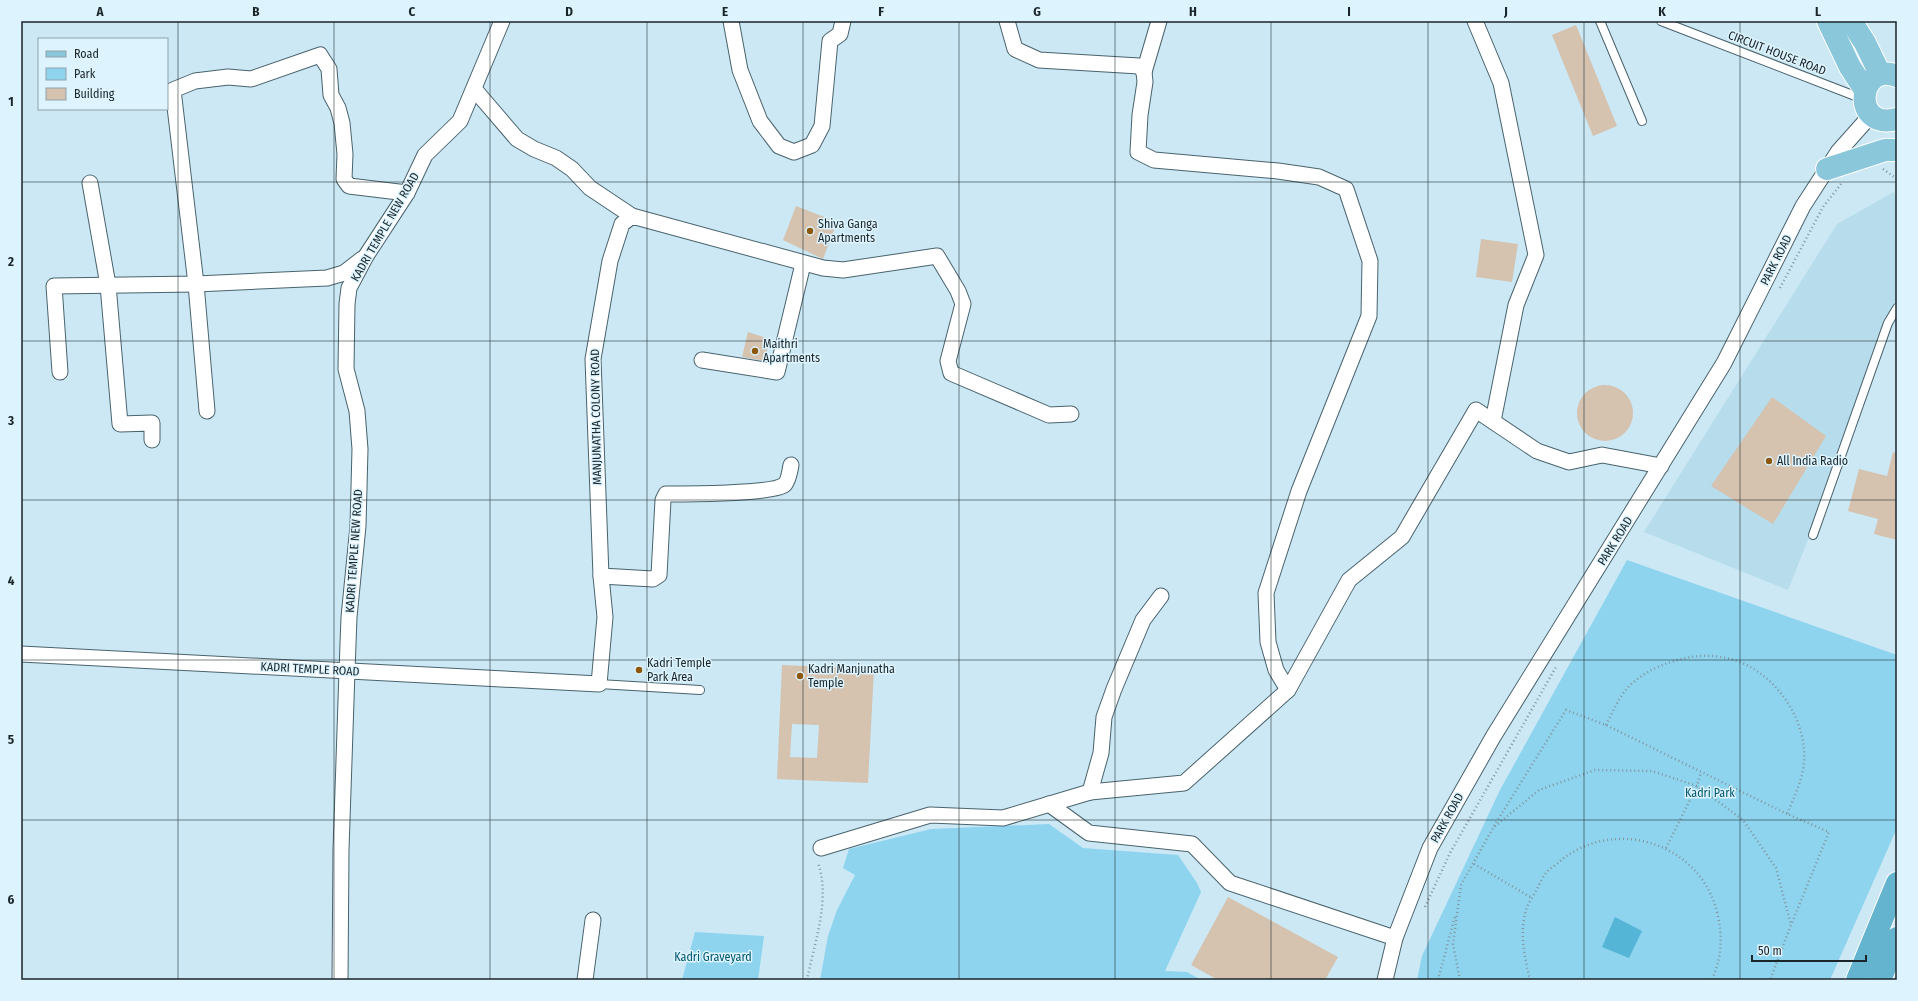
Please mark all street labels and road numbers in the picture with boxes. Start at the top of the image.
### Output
street label: CIRCUIT HOUSE ROAD [1726,28,1828,78]
street label: KADRI TEMPLE NEW ROAD [348,170,422,284]
street label: PARK ROAD [1757,232,1795,288]
street label: MANJUNATHA COLONY ROAD [588,349,604,485]
street label: KADRI TEMPLE NEW ROAD [343,489,365,613]
street label: PARK ROAD [1595,514,1635,568]
street label: KADRI TEMPLE ROAD [260,659,360,679]
street label: PARK ROAD [1428,791,1466,845]

